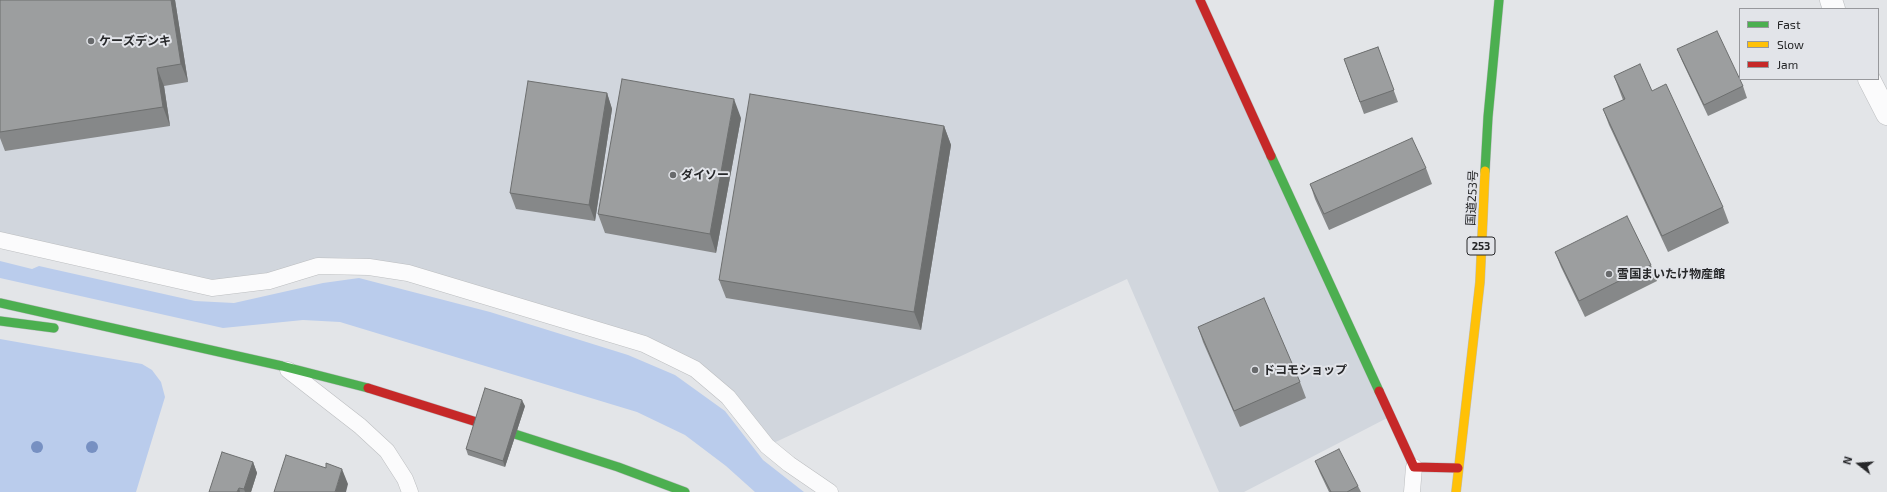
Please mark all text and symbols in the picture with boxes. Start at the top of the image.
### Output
legend [1739,8,1879,80]
text: Fast [1777,17,1800,31]
place label: ケーズデンキ [99,34,171,48]
marker: ケーズデンキ [86,36,96,46]
text: Slow [1777,37,1804,51]
text: Jam [1777,57,1798,71]
place label: ダイソー [681,168,729,182]
marker: ダイソー [668,170,678,180]
street label: 国道253号 [1463,170,1481,226]
road number: 253 [1467,237,1495,255]
place label: 雪国まいたけ物産館 [1617,267,1725,281]
marker: 雪国まいたけ物産館 [1604,269,1614,279]
place label: ドコモショップ [1263,363,1347,377]
marker: ドコモショップ [1250,365,1260,375]
north arrow [1839,444,1879,484]
text: N [1840,455,1854,466]

